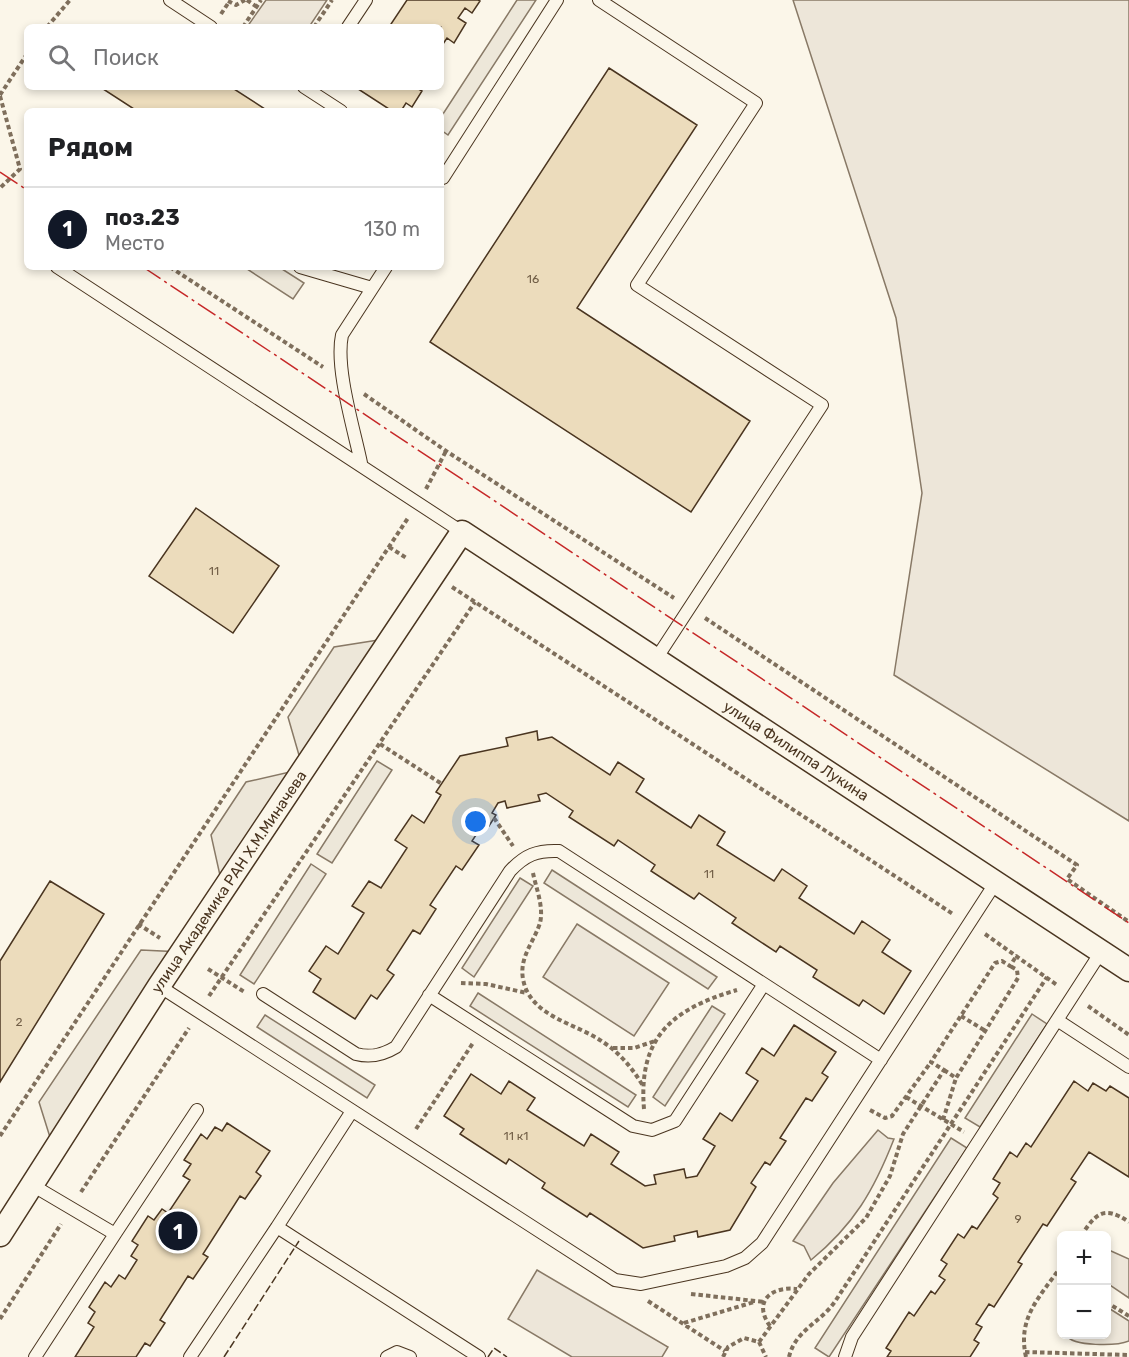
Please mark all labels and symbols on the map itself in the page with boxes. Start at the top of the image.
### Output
house number: 16 [527,272,539,286]
house number: 11 [209,564,219,578]
street label: улица Филиппа Лукина [720,697,872,805]
street label: улица Академика РАН Х.М.Миначева [148,767,310,997]
your location [461,807,490,836]
house number: 11 [704,867,714,881]
house number: 2 [15,1015,23,1029]
house number: 11 к1 [504,1129,528,1143]
pin: 1 [158,1208,198,1254]
house number: 9 [1014,1212,1022,1226]

